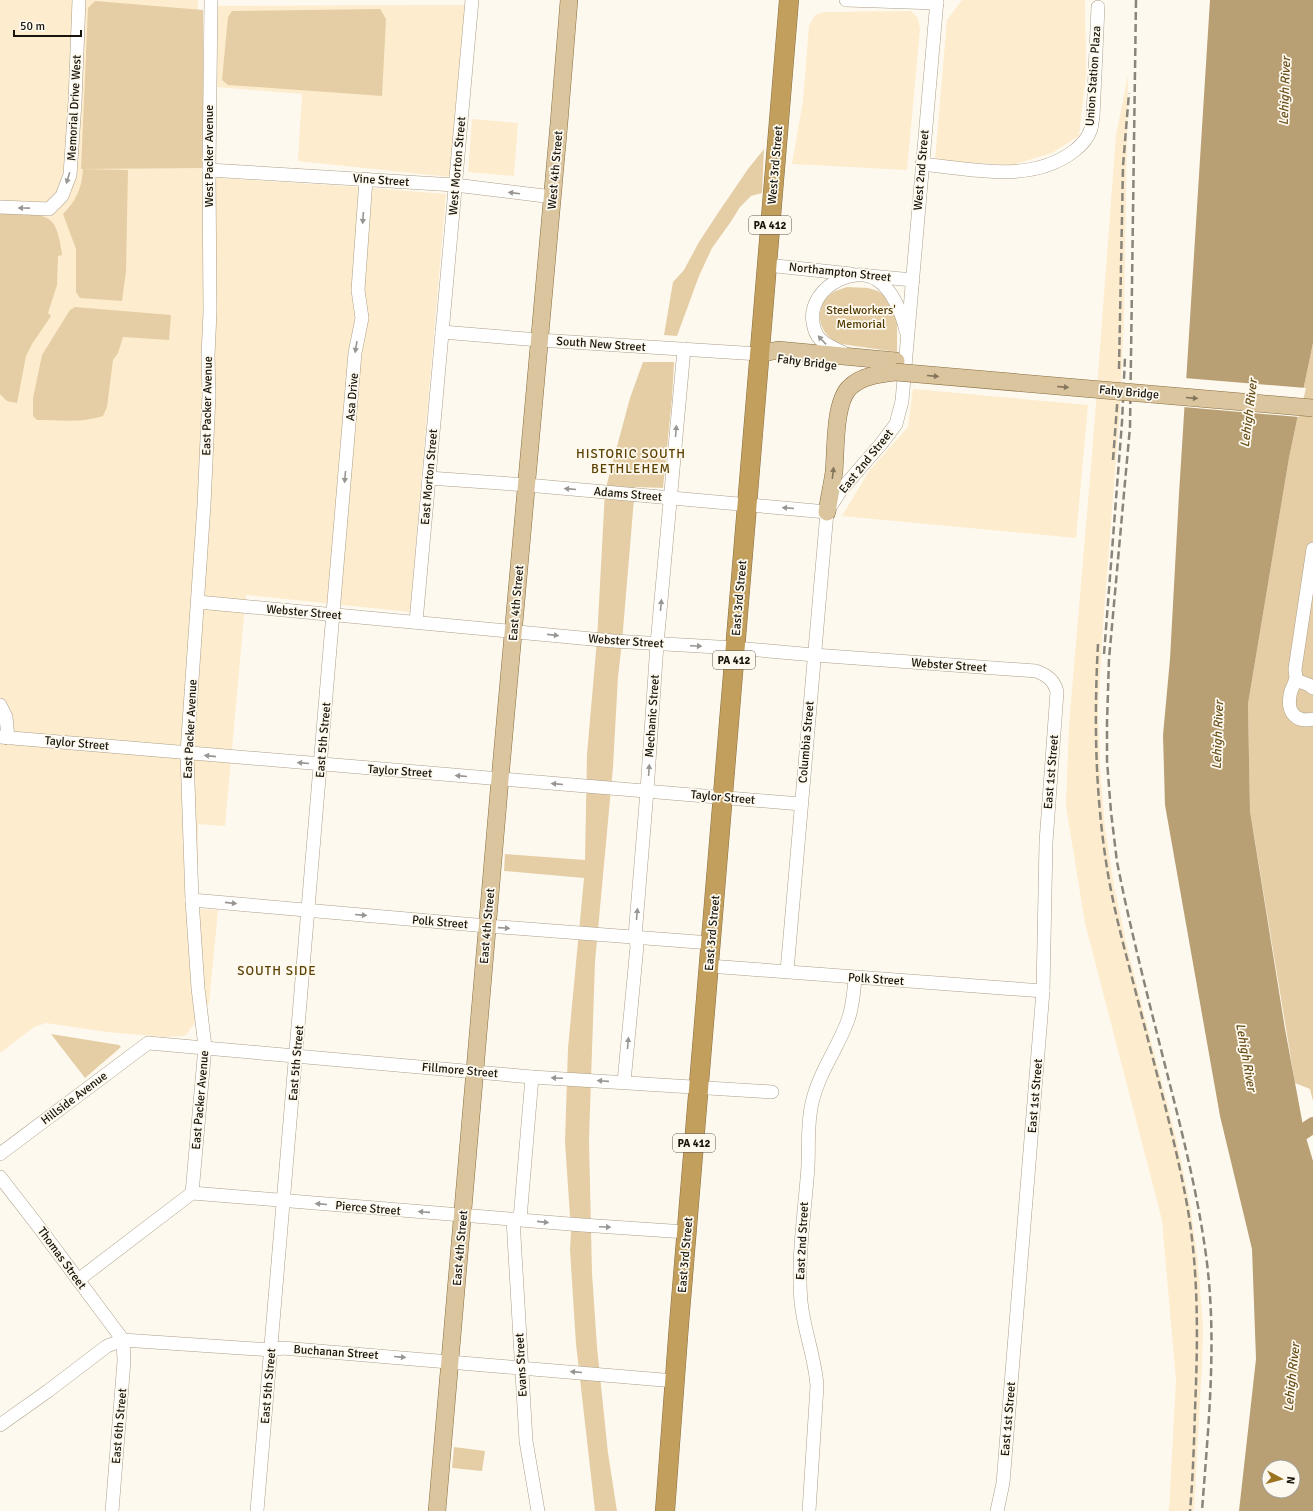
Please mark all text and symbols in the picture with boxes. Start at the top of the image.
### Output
scale bar [14,12,81,38]
text: 50 m [20,19,45,34]
street label: Union Station Plaza [1082,25,1105,127]
water label: Lehigh River [1276,54,1294,126]
street label: Memorial Drive West [64,55,85,161]
street label: West Packer Avenue [202,105,217,207]
street label: West Morton Street [446,116,469,216]
street label: West 3rd Street [765,125,786,205]
street label: West 2nd Street [910,129,933,211]
street label: West 4th Street [545,130,566,210]
street label: Vine Street [352,171,410,190]
one-way arrow [65,173,71,185]
one-way arrow [508,189,520,196]
one-way arrow [17,205,30,211]
one-way arrow [360,212,367,224]
road number: PA 412 [749,216,791,234]
street label: Northampton Street [788,260,892,285]
park label: Steelworkers' Memorial [826,303,896,332]
street label: South New Street [556,334,646,355]
one-way arrow [817,335,827,345]
one-way arrow [353,341,359,353]
street label: Fahy Bridge [776,351,838,374]
street label: East Packer Avenue [199,356,216,456]
street label: Asa Drive [343,372,362,422]
one-way arrow [927,372,939,379]
water label: Lehigh River [1237,376,1261,448]
street label: Fahy Bridge [1098,382,1160,403]
one-way arrow [1057,383,1069,390]
one-way arrow [1186,394,1199,401]
one-way arrow [673,425,679,437]
street label: East 2nd Street [836,426,897,496]
street label: East Morton Street [418,428,441,526]
district label: HISTORIC SOUTH BETHLEHEM [576,446,686,477]
one-way arrow [830,467,836,479]
one-way arrow [342,471,349,483]
street label: Adams Street [593,484,663,505]
one-way arrow [563,485,576,492]
one-way arrow [782,505,794,512]
street label: East 3rd Street [729,560,750,637]
street label: East 4th Street [506,565,527,642]
one-way arrow [657,599,664,611]
street label: Webster Street [266,602,342,623]
street label: Webster Street [588,631,664,652]
one-way arrow [547,632,559,638]
one-way arrow [690,643,703,649]
road number: PA 412 [713,651,755,669]
street label: Webster Street [911,655,987,676]
street label: Mechanic Street [642,674,663,758]
street label: East Packer Avenue [180,679,201,779]
water label: Lehigh River [1209,698,1227,770]
street label: Columbia Street [795,700,818,784]
street label: East 5th Street [313,702,334,779]
street label: Taylor Street [44,733,110,754]
street label: East 1st Street [1041,734,1062,810]
one-way arrow [204,752,216,759]
one-way arrow [297,760,309,767]
street label: Taylor Street [367,762,433,781]
one-way arrow [645,764,652,777]
one-way arrow [455,772,467,779]
one-way arrow [551,781,563,787]
street label: Taylor Street [690,787,756,808]
street label: East 4th Street [477,888,498,965]
street label: East 3rd Street [702,895,723,972]
one-way arrow [225,900,237,906]
one-way arrow [634,908,640,920]
one-way arrow [355,912,367,919]
street label: Polk Street [411,913,469,932]
one-way arrow [498,924,510,931]
district label: SOUTH SIDE [237,963,317,979]
street label: Polk Street [847,970,905,989]
water label: Lehigh River [1232,1022,1260,1095]
street label: East 5th Street [286,1025,307,1102]
one-way arrow [624,1037,631,1049]
street label: East Packer Avenue [189,1050,212,1150]
street label: East 1st Street [1025,1058,1046,1134]
street label: Fillmore Street [421,1060,499,1081]
street label: Hillside Avenue [38,1069,110,1128]
one-way arrow [551,1075,563,1082]
one-way arrow [597,1078,610,1084]
road number: PA 412 [673,1134,715,1152]
street label: Pierce Street [335,1198,401,1219]
one-way arrow [315,1201,327,1208]
street label: East 2nd Street [793,1202,812,1280]
one-way arrow [418,1209,430,1216]
street label: East 4th Street [450,1210,471,1287]
street label: East 3rd Street [675,1217,696,1294]
one-way arrow [537,1218,549,1225]
one-way arrow [599,1223,611,1230]
street label: Thomas Street [34,1224,89,1292]
street label: Evans Street [512,1333,531,1397]
water label: Lehigh River [1280,1340,1304,1412]
street label: Buchanan Street [293,1342,379,1363]
street label: East 5th Street [258,1348,279,1425]
one-way arrow [394,1353,406,1360]
one-way arrow [570,1369,582,1376]
street label: East 1st Street [998,1381,1019,1457]
street label: East 6th Street [109,1388,130,1465]
north arrow [1261,1459,1301,1499]
text: N [1284,1476,1297,1485]

